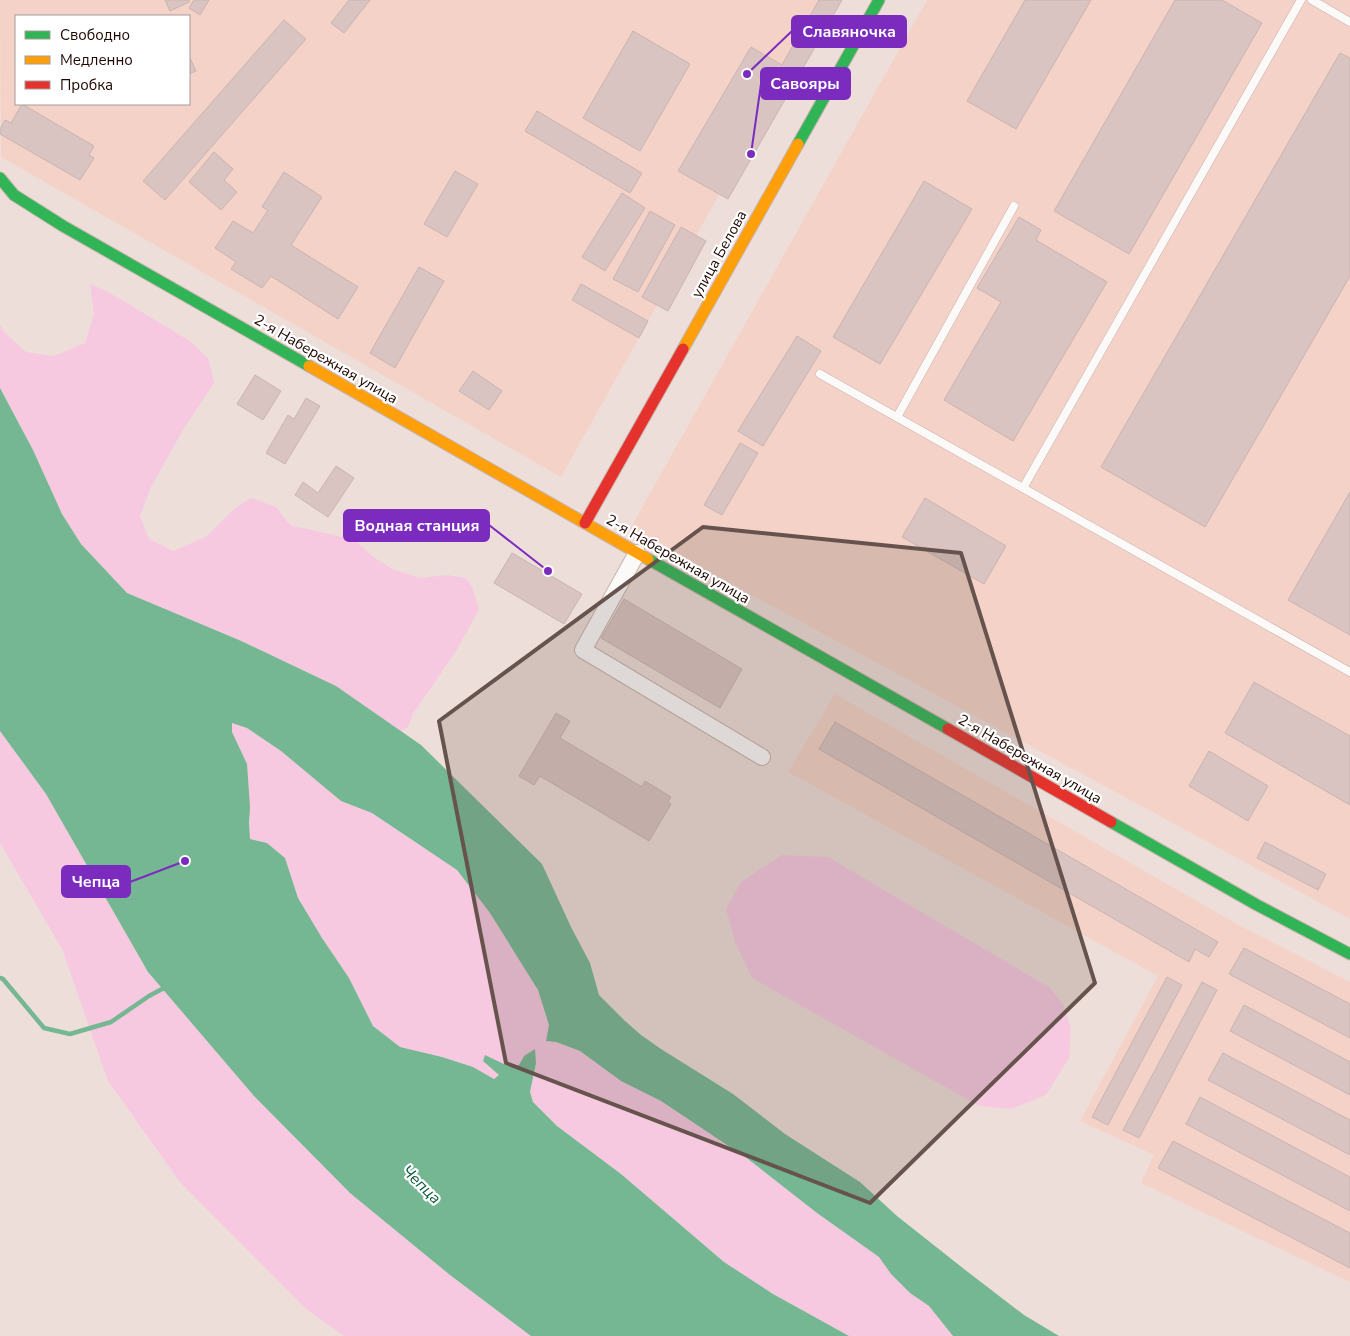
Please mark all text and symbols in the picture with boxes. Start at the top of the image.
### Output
legend [15,15,190,105]
callout: Славяночка [792,16,906,47]
text: Славяночка [802,21,896,43]
text: Свободно [60,25,130,45]
text: Медленно [60,50,133,70]
callout: Савояры [761,68,850,99]
text: Савояры [770,73,840,95]
text: Пробка [60,75,113,95]
street label: улица Белова [687,207,751,301]
street label: 2-я Набережная улица [250,310,402,408]
callout: Водная станция [344,510,489,541]
street label: 2-я Набережная улица [602,510,754,608]
text: Водная станция [355,515,480,537]
street label: 2-я Набережная улица [954,710,1106,808]
callout: Чепца [62,866,130,897]
text: Чепца [72,871,120,893]
water label: Чепца [397,1160,446,1209]

